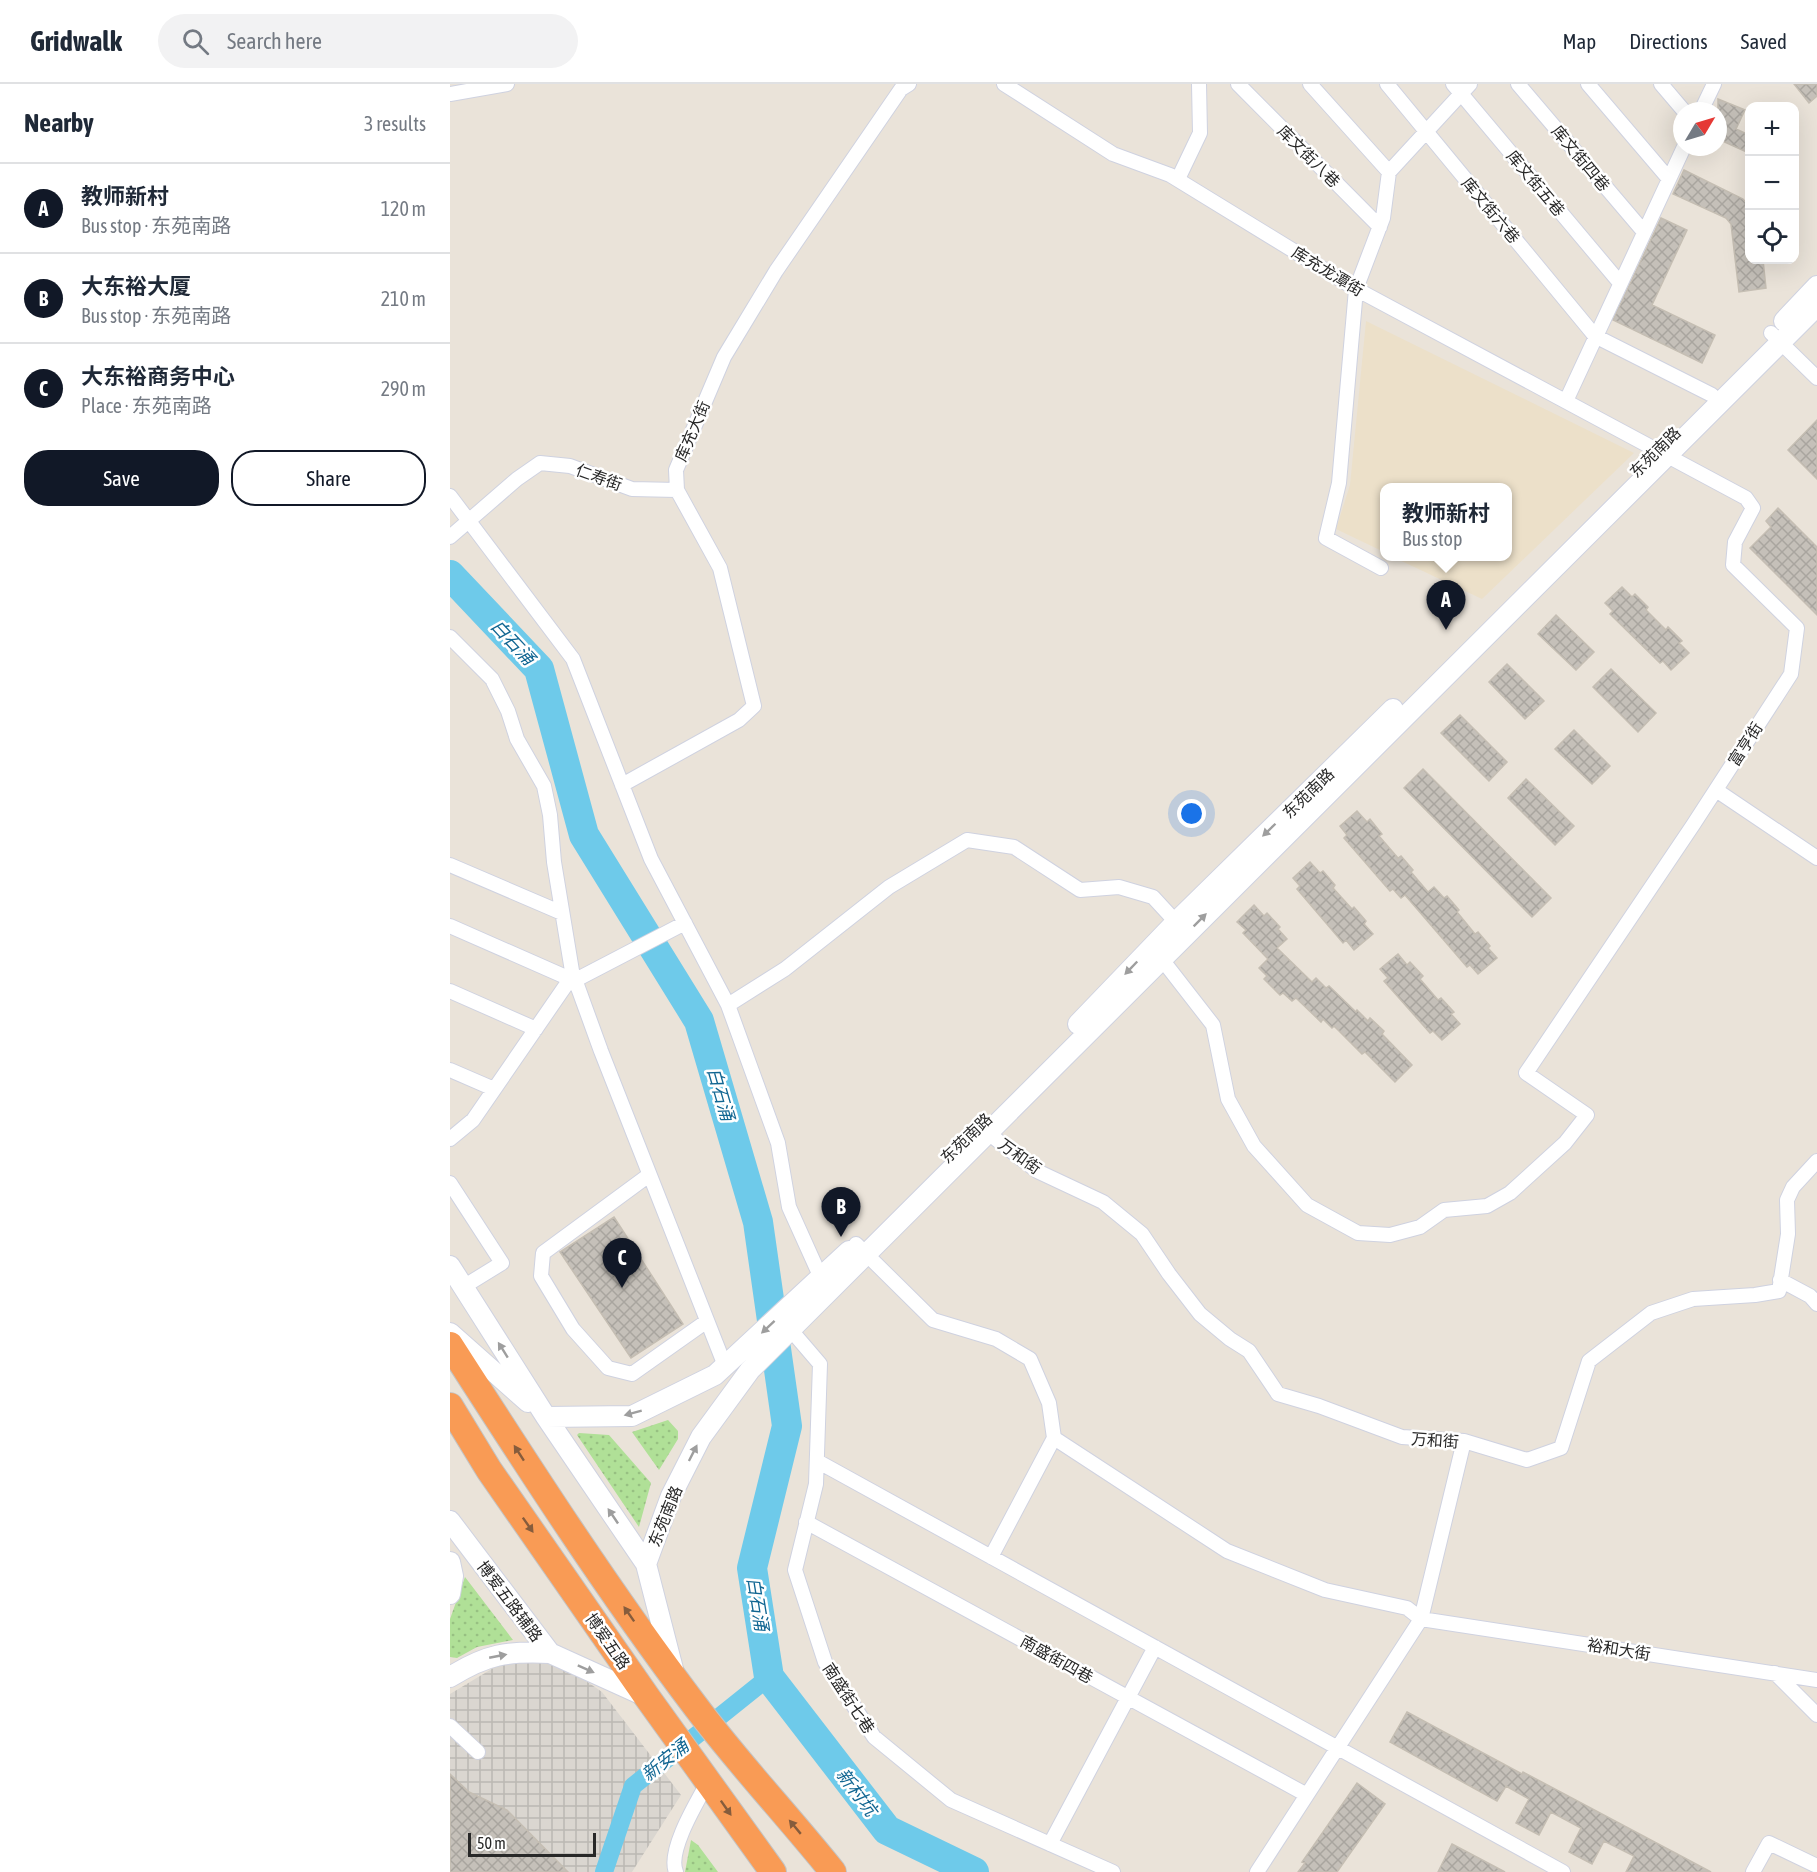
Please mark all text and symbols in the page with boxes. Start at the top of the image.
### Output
search box [158,14,578,68]
text: Gridwalk [30,25,122,57]
icon: search [179,25,212,58]
text: Search here [227,28,322,54]
text: Map [1562,29,1596,53]
text: Directions [1629,29,1708,53]
text: Saved [1741,29,1787,53]
north arrow [1673,102,1727,156]
map controls [1745,102,1799,264]
button: + [1745,102,1799,156]
text: Nearby [24,108,94,138]
text: 3 results [364,112,426,135]
street label: 库文街八巷 [1274,121,1344,191]
street label: 库文街四巷 [1548,122,1614,194]
street label: 库文街五巷 [1503,147,1569,219]
button: − [1745,156,1799,210]
street label: 库文街六巷 [1458,174,1524,246]
text: 教师新村 [81,183,169,209]
text: A [39,197,48,220]
text: 120 m [381,197,426,220]
button: locate [1745,210,1799,264]
text: Bus stop · 东苑南路 [81,214,231,237]
street label: 库充龙潭街 [1289,243,1367,299]
text: 大东裕大厦 [81,273,191,299]
text: B [39,287,48,310]
text: 210 m [381,287,426,310]
text: Bus stop · 东苑南路 [81,304,231,327]
text: 大东裕商务中心 [81,363,235,389]
text: C [39,377,48,400]
text: 290 m [381,377,426,400]
text: Place · 东苑南路 [81,394,212,417]
street label: 库充大街 [671,398,713,464]
street label: 东苑南路 [1626,423,1684,481]
button: Save [24,450,219,506]
button: Share [231,450,426,506]
street label: 仁寿街 [573,460,625,494]
popup [1380,483,1512,561]
text: 教师新村 [1402,500,1490,526]
text: Bus stop [1402,527,1462,550]
pin: A [1426,580,1466,630]
water label: 白石涌 [487,615,540,670]
street label: 富亨街 [1724,719,1766,769]
street label: 东苑南路 [1279,764,1337,822]
your location [1177,799,1206,828]
one-way arrow [1263,823,1277,837]
one-way arrow [1192,914,1206,928]
one-way arrow [1125,961,1139,975]
water label: 白石涌 [703,1065,739,1125]
street label: 东苑南路 [937,1109,995,1167]
street label: 万和街 [995,1135,1045,1177]
pin: B [822,1188,860,1237]
pin: C [602,1238,642,1288]
one-way arrow [761,1320,776,1333]
one-way arrow [498,1342,509,1358]
one-way arrow [624,1409,642,1419]
street label: 万和街 [1410,1429,1460,1451]
one-way arrow [689,1444,698,1461]
one-way arrow [514,1445,525,1461]
street label: 东苑南路 [645,1483,685,1549]
one-way arrow [608,1508,619,1524]
one-way arrow [522,1517,534,1533]
street label: 博爱五路辅路 [474,1557,546,1645]
water label: 白石涌 [743,1576,773,1634]
one-way arrow [623,1606,635,1622]
street label: 博爱五路 [582,1610,634,1672]
street label: 南盛街四巷 [1018,1632,1096,1686]
street label: 裕和大街 [1586,1635,1652,1663]
one-way arrow [488,1651,507,1660]
street label: 南盛街七巷 [820,1660,878,1736]
one-way arrow [578,1665,595,1674]
water label: 新安涌 [637,1734,694,1785]
water label: 新村坑 [832,1764,883,1822]
one-way arrow [720,1800,732,1816]
one-way arrow [789,1819,802,1835]
scale bar [468,1830,596,1858]
text: 50 m [477,1834,506,1852]

